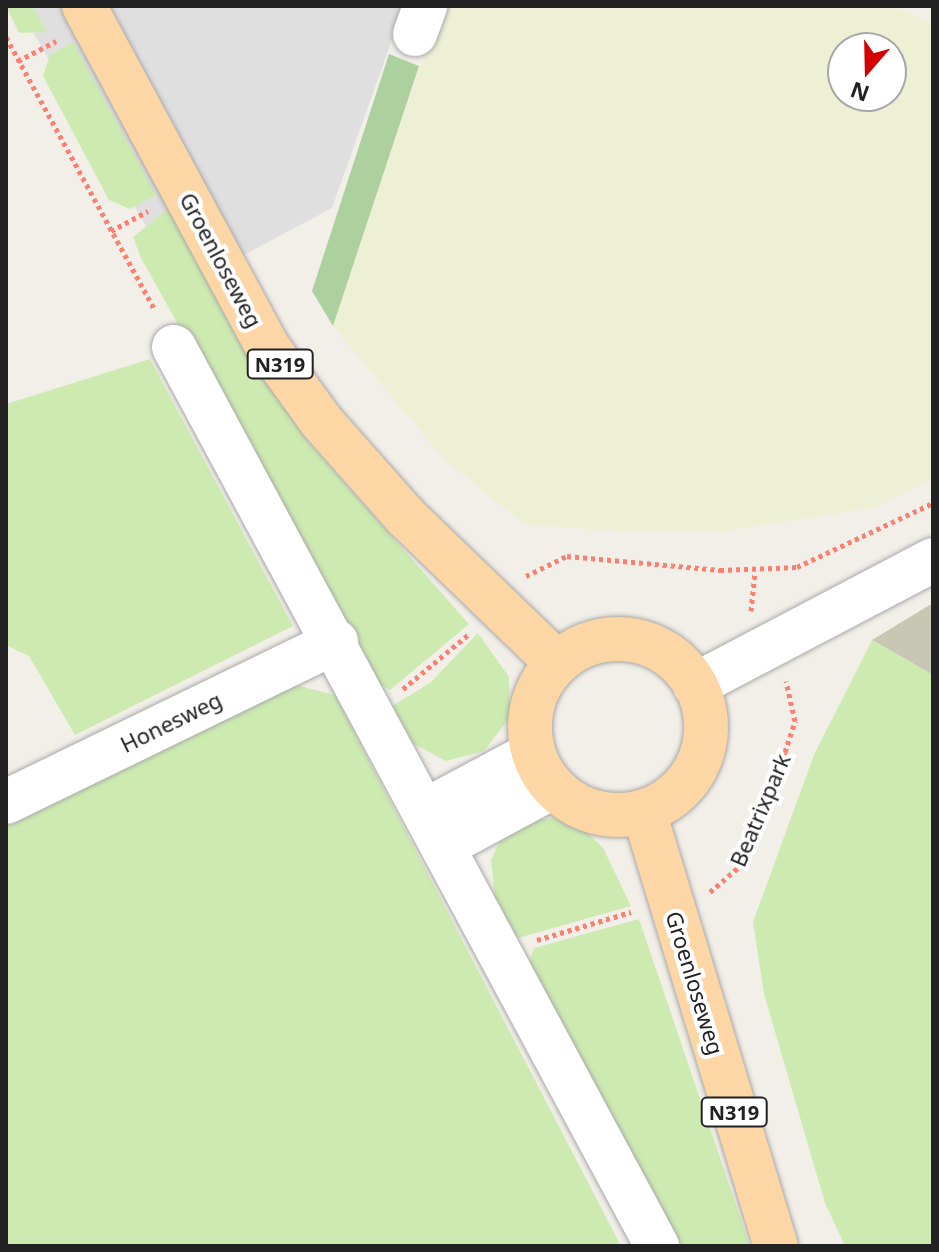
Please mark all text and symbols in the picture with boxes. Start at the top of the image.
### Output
north arrow [827,32,907,112]
text: N [846,76,873,110]
street label: Groenloseweg [174,188,268,332]
road number: N319 [246,348,314,380]
street label: Honesweg [116,686,226,758]
street label: Beatrixpark [724,750,796,870]
street label: Groenloseweg [661,908,729,1058]
road number: N319 [700,1096,768,1128]

